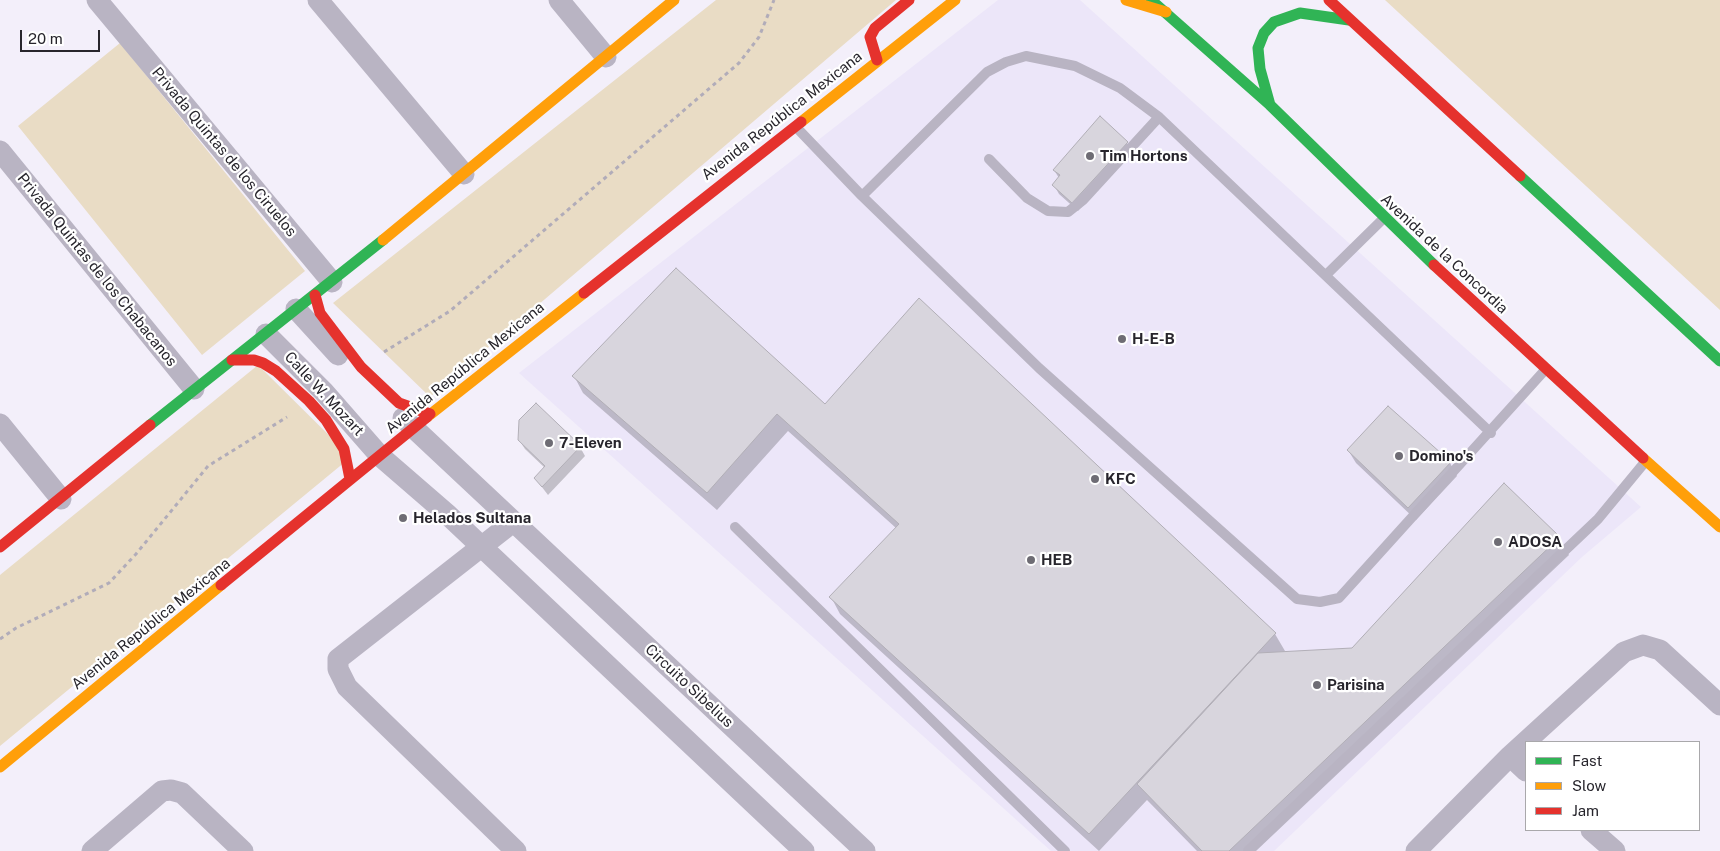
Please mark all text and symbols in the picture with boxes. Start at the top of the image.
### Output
scale bar [22,20,102,52]
text: 20 m [28,30,63,47]
street label: Avenida República Mexicana [698,48,866,184]
street label: Privada Quintas de los Ciruelos [148,64,300,240]
place label: Tim Hortons [1100,147,1188,165]
marker: Tim Hortons [1084,150,1096,162]
street label: Privada Quintas de los Chabacanos [13,170,181,370]
street label: Avenida de la Concordia [1377,190,1511,318]
street label: Avenida República Mexicana [382,298,548,438]
place label: H-E-B [1132,330,1175,348]
marker: H-E-B [1116,333,1128,345]
street label: Calle W. Mozart [280,348,368,440]
place label: 7-Eleven [559,434,622,452]
marker: 7-Eleven [543,437,555,449]
place label: Domino's [1409,447,1473,465]
marker: Domino's [1393,450,1405,462]
place label: KFC [1105,470,1136,488]
marker: KFC [1089,473,1101,485]
place label: Helados Sultana [413,509,531,527]
marker: Helados Sultana [397,512,409,524]
place label: ADOSA [1508,533,1562,551]
marker: ADOSA [1492,536,1504,548]
place label: HEB [1041,551,1072,569]
street label: Avenida República Mexicana [68,554,234,694]
marker: HEB [1025,554,1037,566]
street label: Circuito Sibelius [641,641,737,731]
place label: Parisina [1327,676,1385,694]
marker: Parisina [1311,679,1323,691]
legend [1525,741,1700,831]
text: Fast [1572,752,1602,769]
text: Slow [1572,777,1606,794]
text: Jam [1572,802,1599,819]

